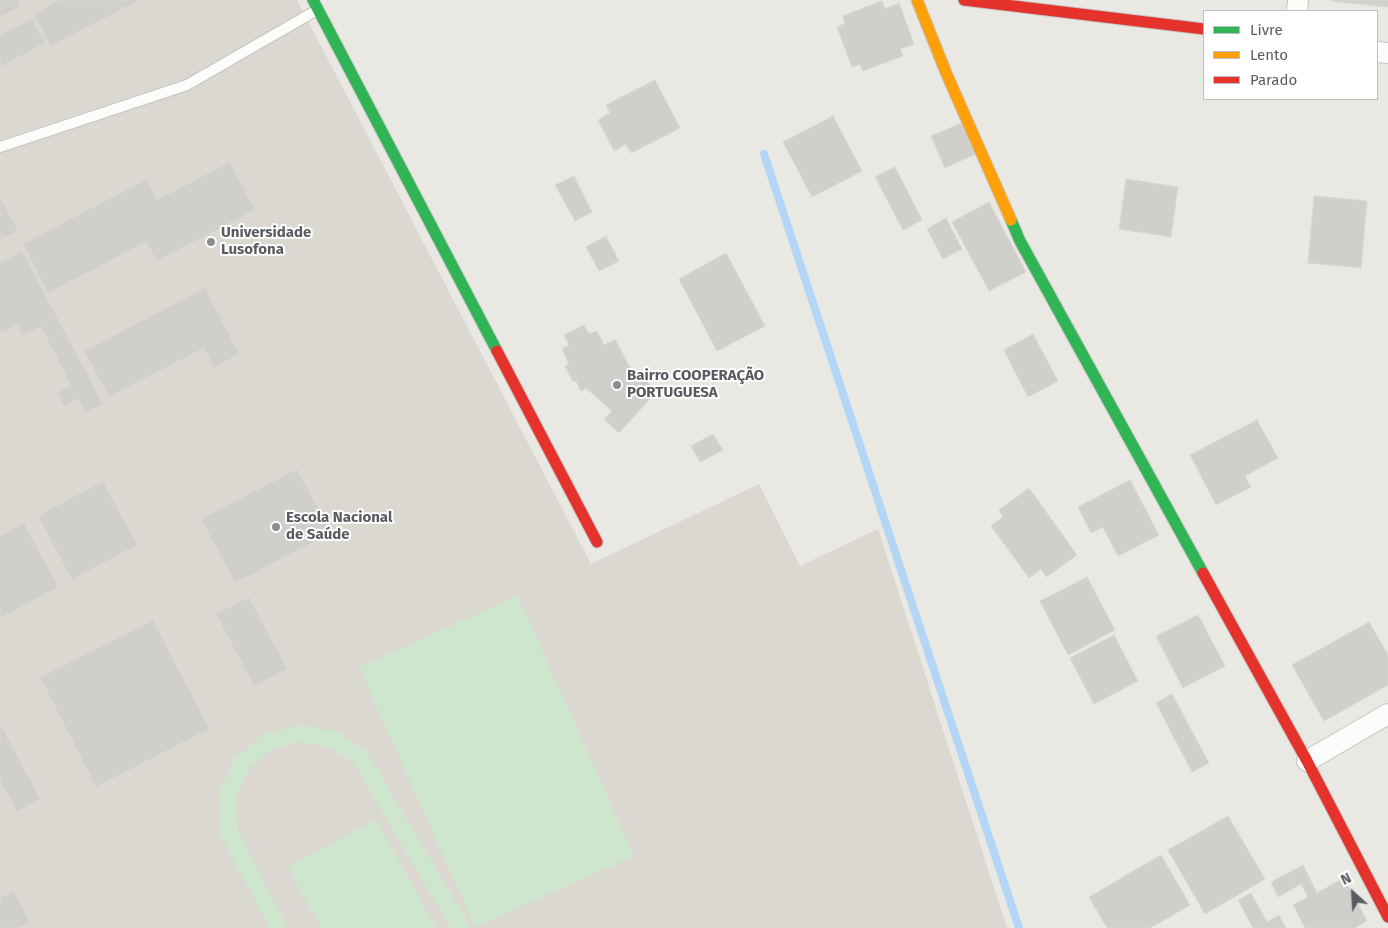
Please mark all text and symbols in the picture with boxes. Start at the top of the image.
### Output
legend [1203,10,1378,100]
text: Livre [1250,21,1283,39]
text: Lento [1250,46,1288,64]
text: Parado [1250,71,1297,89]
place label: Universidade Lusofona [221,224,311,259]
marker: Universidade Lusofona [205,236,217,248]
place label: Bairro COOPERAÇÃO PORTUGUESA [627,367,764,402]
marker: Bairro COOPERAÇÃO PORTUGUESA [611,379,623,391]
place label: Escola Nacional de Saúde [286,509,392,544]
marker: Escola Nacional de Saúde [270,521,282,533]
north arrow [1328,868,1378,918]
text: N [1338,869,1354,889]

